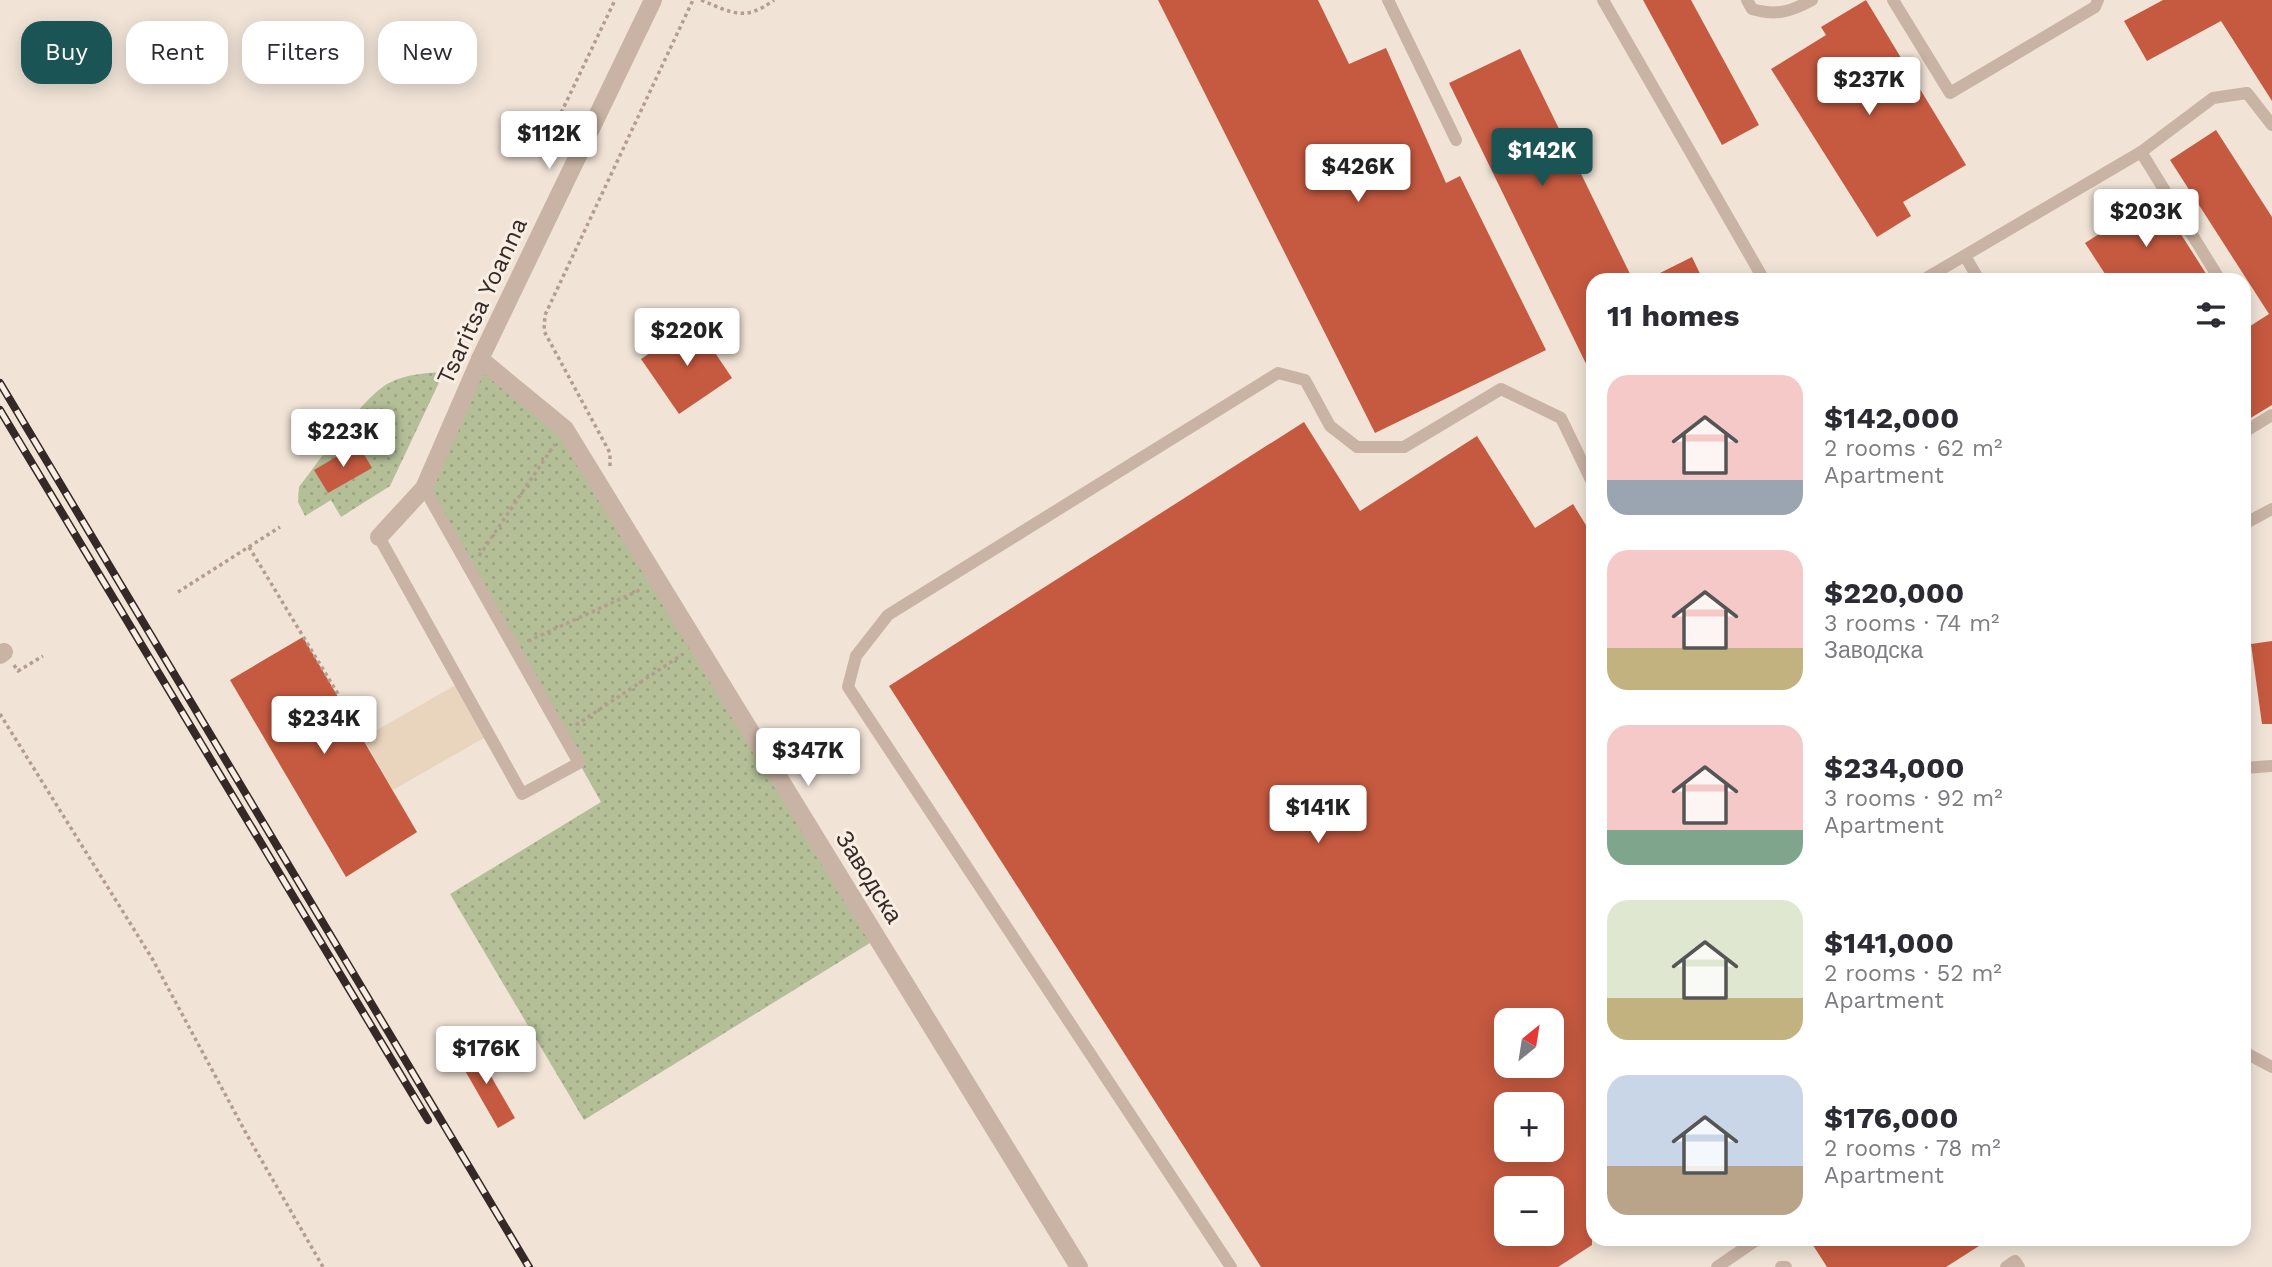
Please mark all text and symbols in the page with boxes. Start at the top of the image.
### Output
chip: Buy [21,21,112,84]
chip: Rent [126,21,228,84]
chip: Filters [242,21,364,84]
chip: New [378,21,477,84]
pin: $237K [1820,58,1918,117]
text: $237K [1833,66,1905,93]
pin: $112K [500,111,598,171]
text: $112K [517,120,581,147]
pin: $142K [1493,128,1591,188]
text: $142K [1508,137,1576,164]
pin: $426K [1309,144,1407,204]
text: $426K [1321,153,1395,180]
pin: $203K [2097,190,2195,249]
text: $203K [2110,198,2182,225]
street label: Tsaritsa Yoanna [431,213,533,389]
icon: filters [2192,296,2230,334]
text: 11 homes [1607,298,1740,333]
pin: $220K [638,308,736,368]
text: $220K [651,317,723,344]
text: $142,000 [1824,400,1959,435]
icon: home [1663,403,1747,487]
pin: $223K [294,410,392,469]
text: $223K [307,418,379,445]
text: 2 rooms · 62 m² [1824,435,2002,462]
text: Apartment [1824,462,1944,489]
text: $220,000 [1824,575,1964,610]
icon: home [1663,578,1747,662]
text: 3 rooms · 74 m² [1824,610,1999,637]
text: Заводска [1824,637,1923,664]
pin: $234K [275,696,373,756]
text: $234K [288,705,360,732]
pin: $347K [759,728,857,788]
text: $347K [772,737,844,764]
text: $234,000 [1824,750,1965,785]
icon: home [1663,753,1747,837]
text: 3 rooms · 92 m² [1824,785,2003,812]
pin: $141K [1269,786,1367,845]
text: $141K [1286,794,1350,821]
text: Apartment [1824,812,1944,839]
street label: Заводска [830,826,909,929]
text: $141,000 [1824,925,1954,960]
icon: home [1663,928,1747,1012]
text: 2 rooms · 52 m² [1824,960,2002,987]
text: Apartment [1824,987,1944,1014]
north arrow [1494,1008,1564,1078]
map controls [1494,1008,1564,1246]
pin: $176K [437,1026,535,1086]
text: $176K [452,1035,520,1062]
button: + [1494,1092,1564,1162]
text: $176,000 [1824,1100,1958,1135]
icon: home [1663,1103,1747,1187]
text: 2 rooms · 78 m² [1824,1135,2001,1162]
text: Apartment [1824,1162,1944,1189]
button: − [1494,1176,1564,1246]

